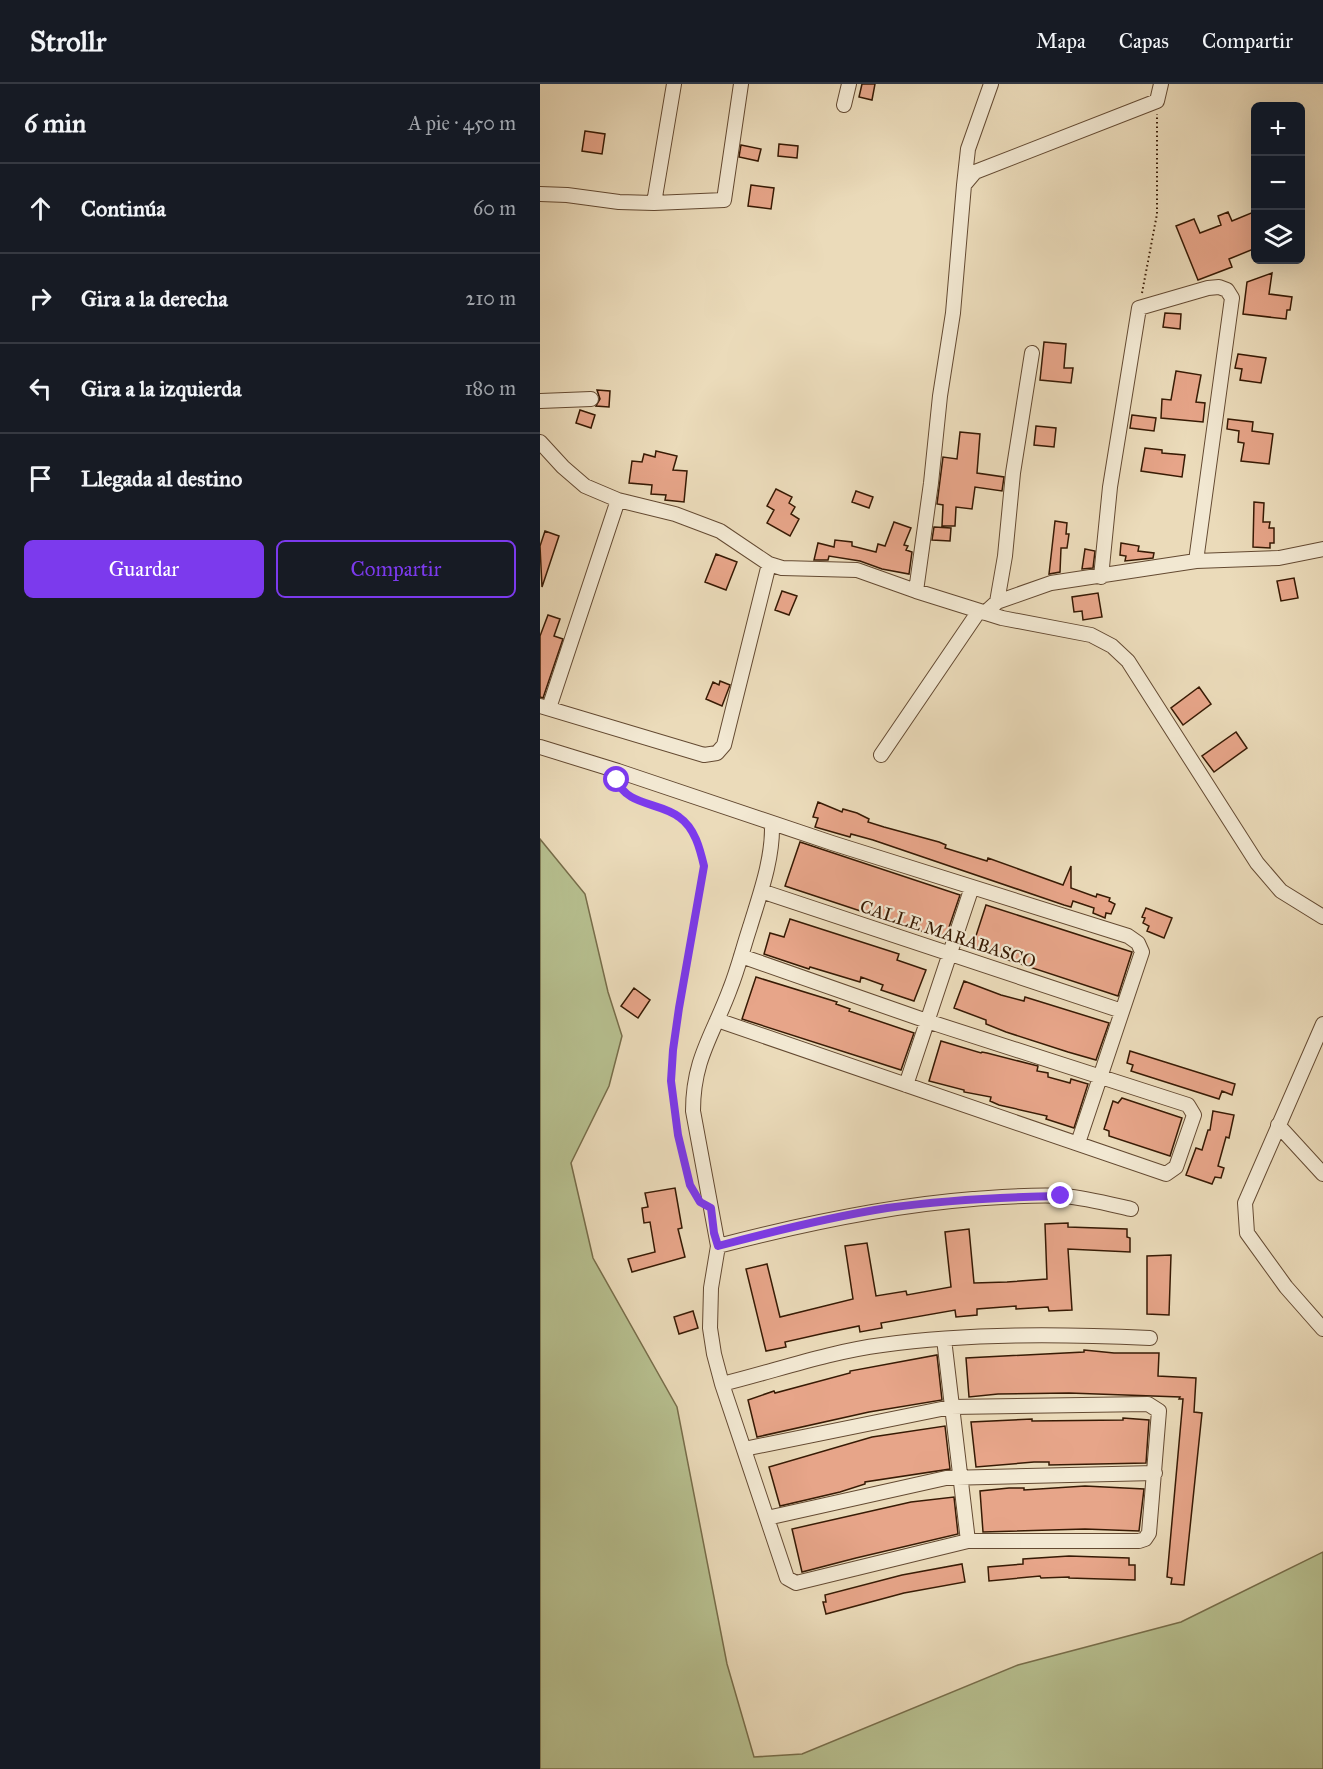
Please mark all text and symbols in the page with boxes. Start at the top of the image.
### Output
text: Strollr [30,24,106,59]
text: Mapa [1036,28,1086,54]
text: Capas [1119,28,1169,54]
text: Compartir [1202,28,1293,54]
map controls [1251,102,1305,264]
button: + [1251,102,1305,156]
text: 6 min [24,107,86,139]
text: A pie · 450 m [408,111,516,135]
button: − [1251,156,1305,210]
icon: ahead [24,192,57,225]
text: Continúa [81,195,166,222]
text: 60 m [473,196,516,220]
button: layers [1251,210,1305,264]
icon: right [24,282,57,315]
text: Gira a la derecha [81,285,228,312]
text: 210 m [466,286,516,310]
icon: left [24,372,57,405]
text: Gira a la izquierda [81,375,242,402]
text: 180 m [465,376,516,400]
icon: arrive [24,462,57,495]
text: Llegada al destino [81,465,242,492]
button: Guardar [24,540,264,598]
button: Compartir [276,540,516,598]
route start [603,766,629,792]
street label: CALLE MARABASCO [857,895,1039,973]
route end [1047,1182,1073,1208]

